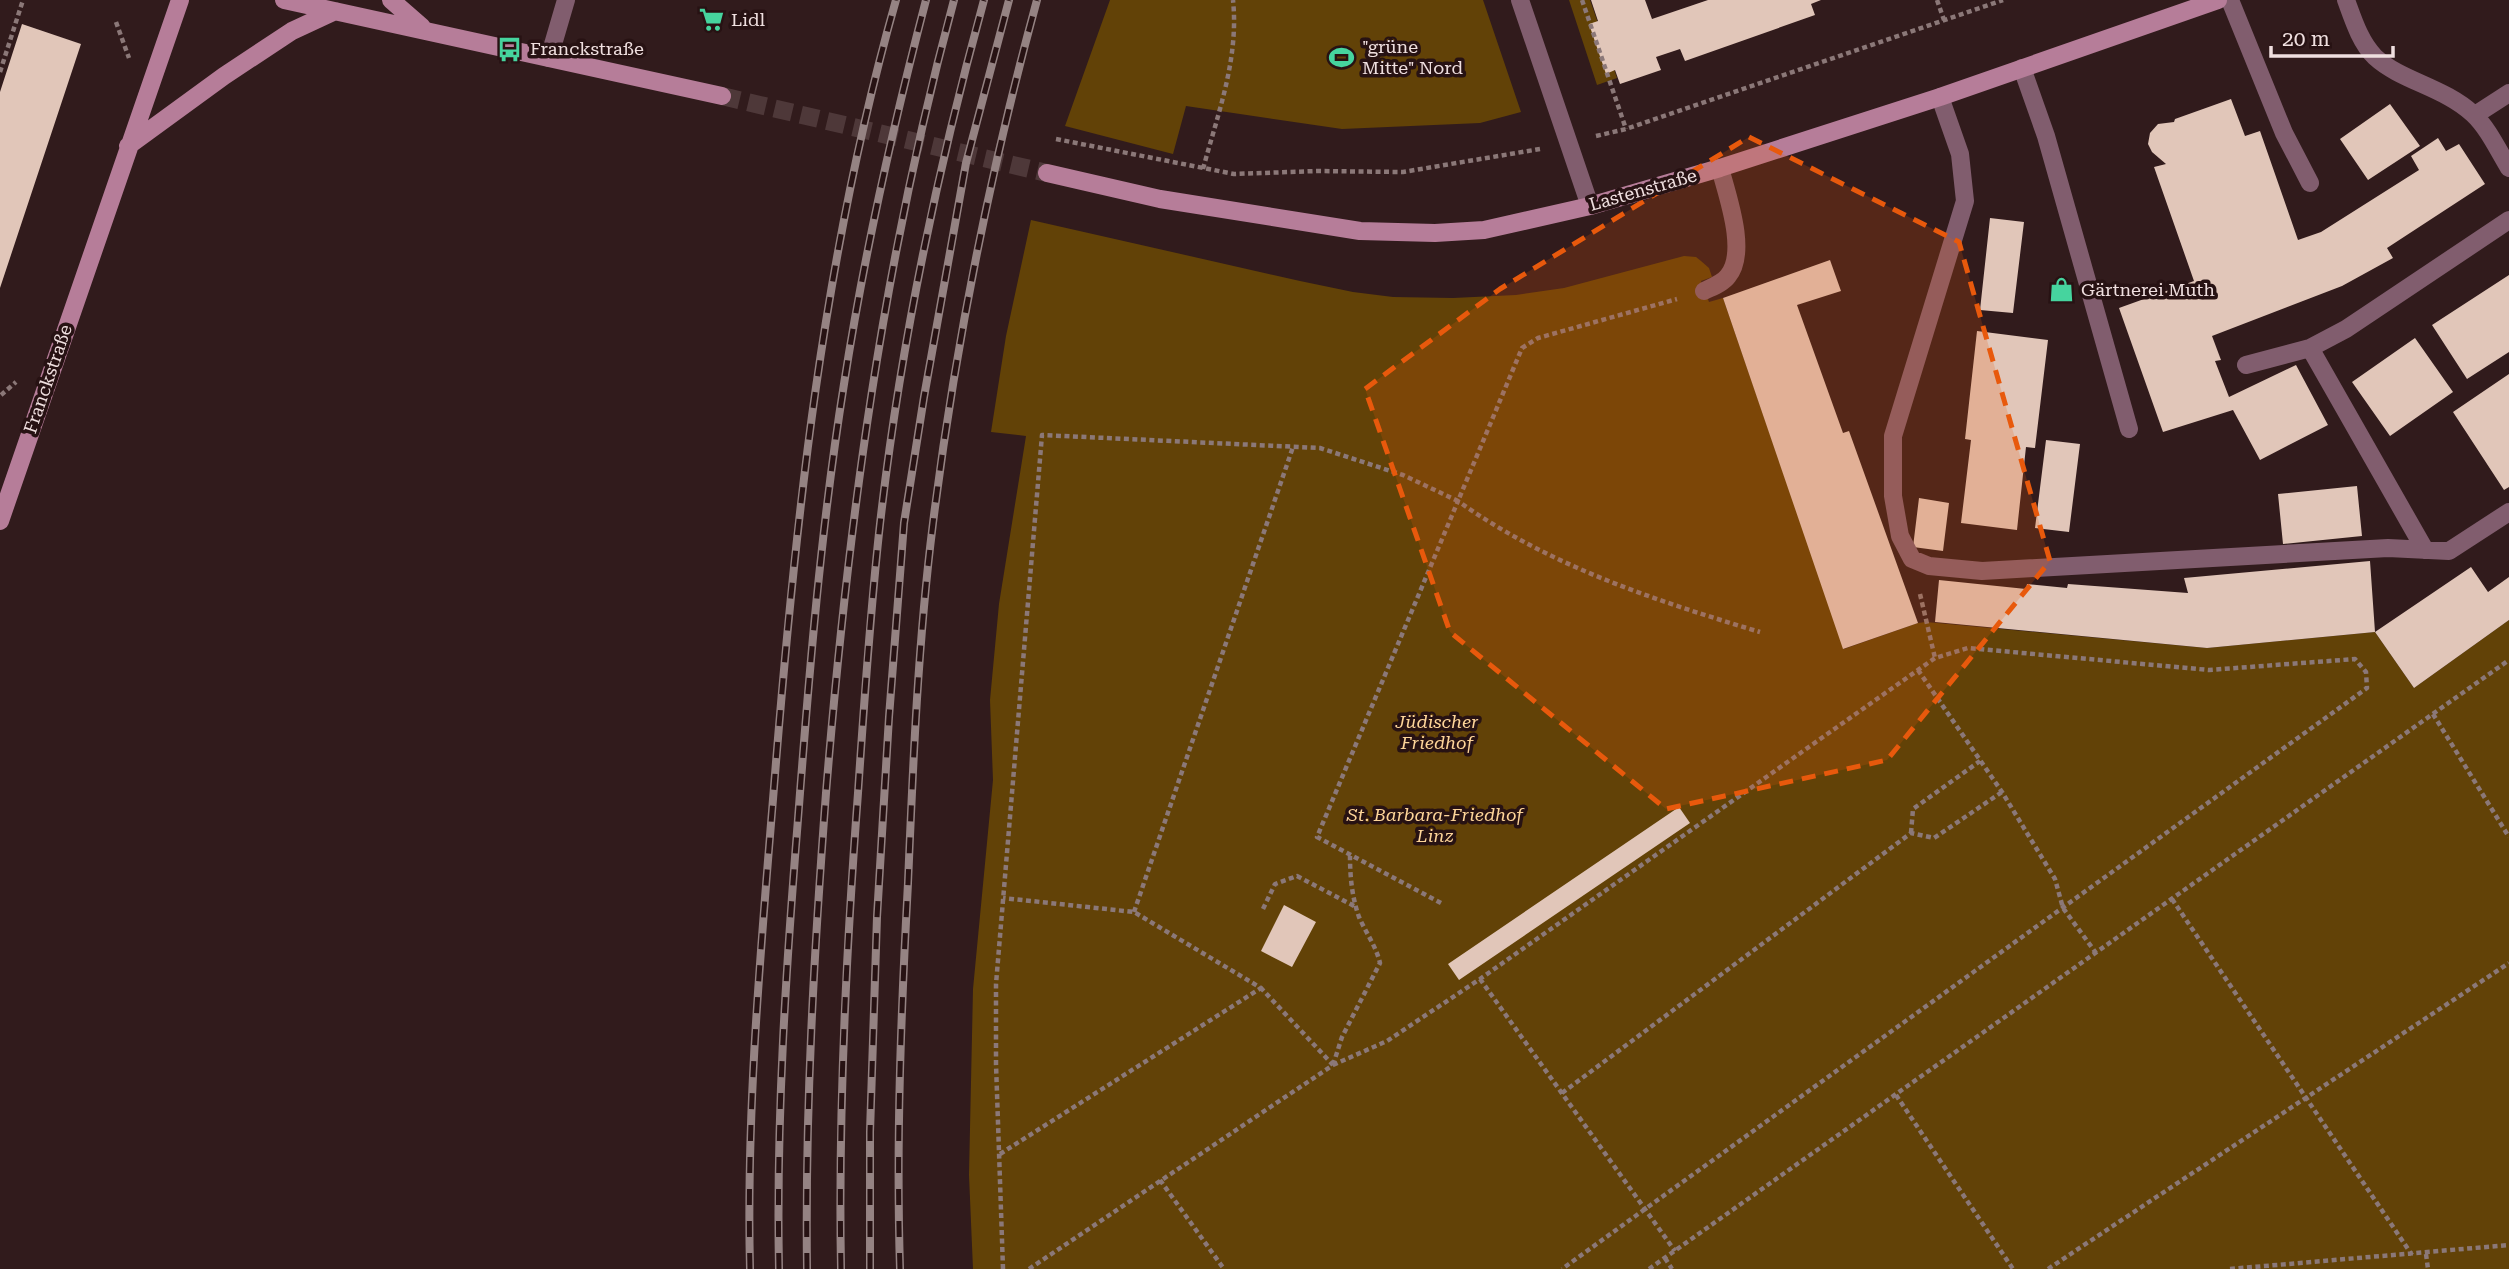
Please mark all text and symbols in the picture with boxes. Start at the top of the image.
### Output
supermarket icon: Lidl [697,6,725,34]
place label: Lidl [731,9,765,30]
scale bar [2271,14,2394,58]
text: 20 m [2282,27,2330,51]
bus stop icon: Franckstraße [496,35,524,63]
place label: "grüne Mitte" Nord [1362,36,1464,78]
place label: Franckstraße [530,38,644,59]
sports icon: "grüne Mitte" Nord [1328,43,1356,71]
street label: Lastenstraße [1587,164,1699,215]
shop icon: Gärtnerei Muth [2047,276,2075,304]
place label: Gärtnerei Muth [2081,279,2215,300]
street label: Franckstraße [19,321,76,436]
park label: Jüdischer Friedhof [1394,711,1479,753]
park label: St. Barbara-Friedhof Linz [1346,804,1525,846]

